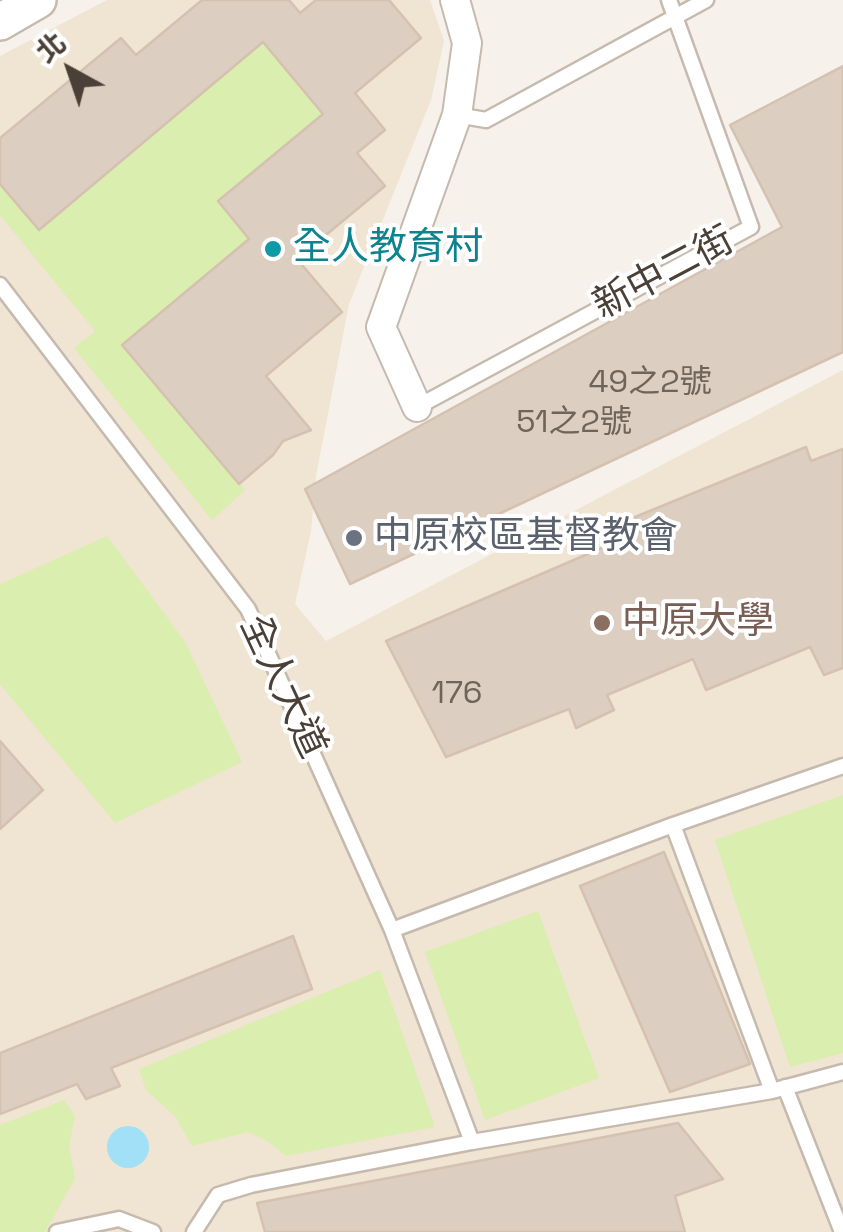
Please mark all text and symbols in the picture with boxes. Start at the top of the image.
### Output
north arrow [20,20,120,120]
text: 北 [28,24,73,70]
street label: 新中二街 [586,218,742,330]
place label: 全人教育村 [293,226,483,272]
marker: 全人教育村 [262,238,284,260]
house number: 49之2號 [589,364,711,402]
house number: 51之2號 [516,404,632,442]
place label: 中原校區基督教會 [374,515,678,561]
marker: 中原校區基督教會 [343,527,365,549]
place label: 中原大學 [622,600,774,646]
street label: 全人大道 [229,608,335,766]
marker: 中原大學 [591,612,613,634]
house number: 176 [432,675,482,713]

